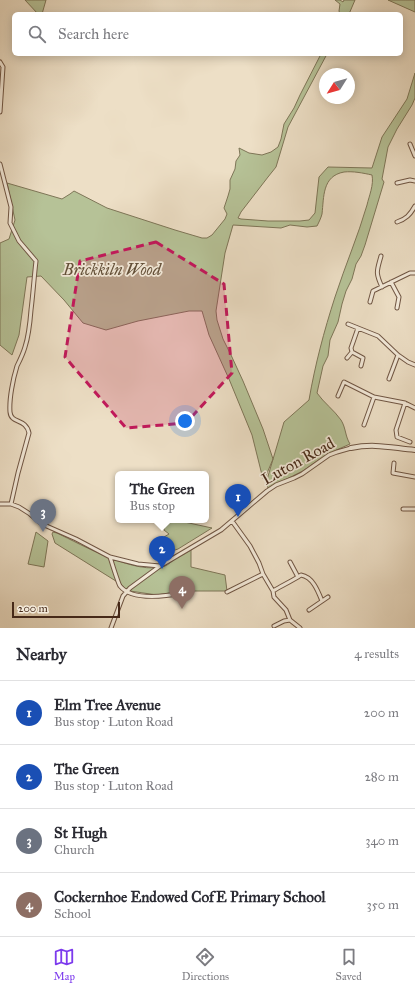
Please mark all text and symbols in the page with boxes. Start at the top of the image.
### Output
search box [12,12,403,56]
icon: search [26,23,48,45]
text: Search here [58,25,129,43]
north arrow [319,68,355,104]
park label: Brickkiln Wood [62,260,163,279]
your location [175,411,195,431]
street label: Luton Road [258,433,338,489]
popup [115,471,209,523]
text: The Green [129,480,195,498]
pin: 1 [225,484,251,517]
text: Bus stop [129,498,175,514]
pin: 3 [30,499,56,532]
pin: 2 [149,536,175,569]
pin: 4 [169,576,195,609]
scale bar [12,600,120,619]
text: 200 m [18,602,48,615]
text: Nearby [16,644,67,665]
text: 4 results [354,646,399,662]
text: Elm Tree Avenue [54,696,161,714]
text: 1 [26,705,32,721]
text: 200 m [364,705,399,721]
text: Bus stop · Luton Road [54,714,173,730]
text: The Green [54,760,119,778]
text: 2 [26,769,32,785]
text: 280 m [364,769,399,785]
text: Bus stop · Luton Road [54,778,173,794]
text: St Hugh [54,824,107,842]
text: 3 [26,833,32,849]
text: 340 m [365,833,399,849]
text: Church [54,842,94,858]
text: Cockernhoe Endowed CofE Primary School [54,888,326,906]
text: 4 [25,897,33,913]
text: 350 m [366,897,399,913]
text: School [54,906,91,922]
tab: Map [53,946,75,983]
tab: Directions [182,946,229,983]
tab: Saved [336,946,362,983]

